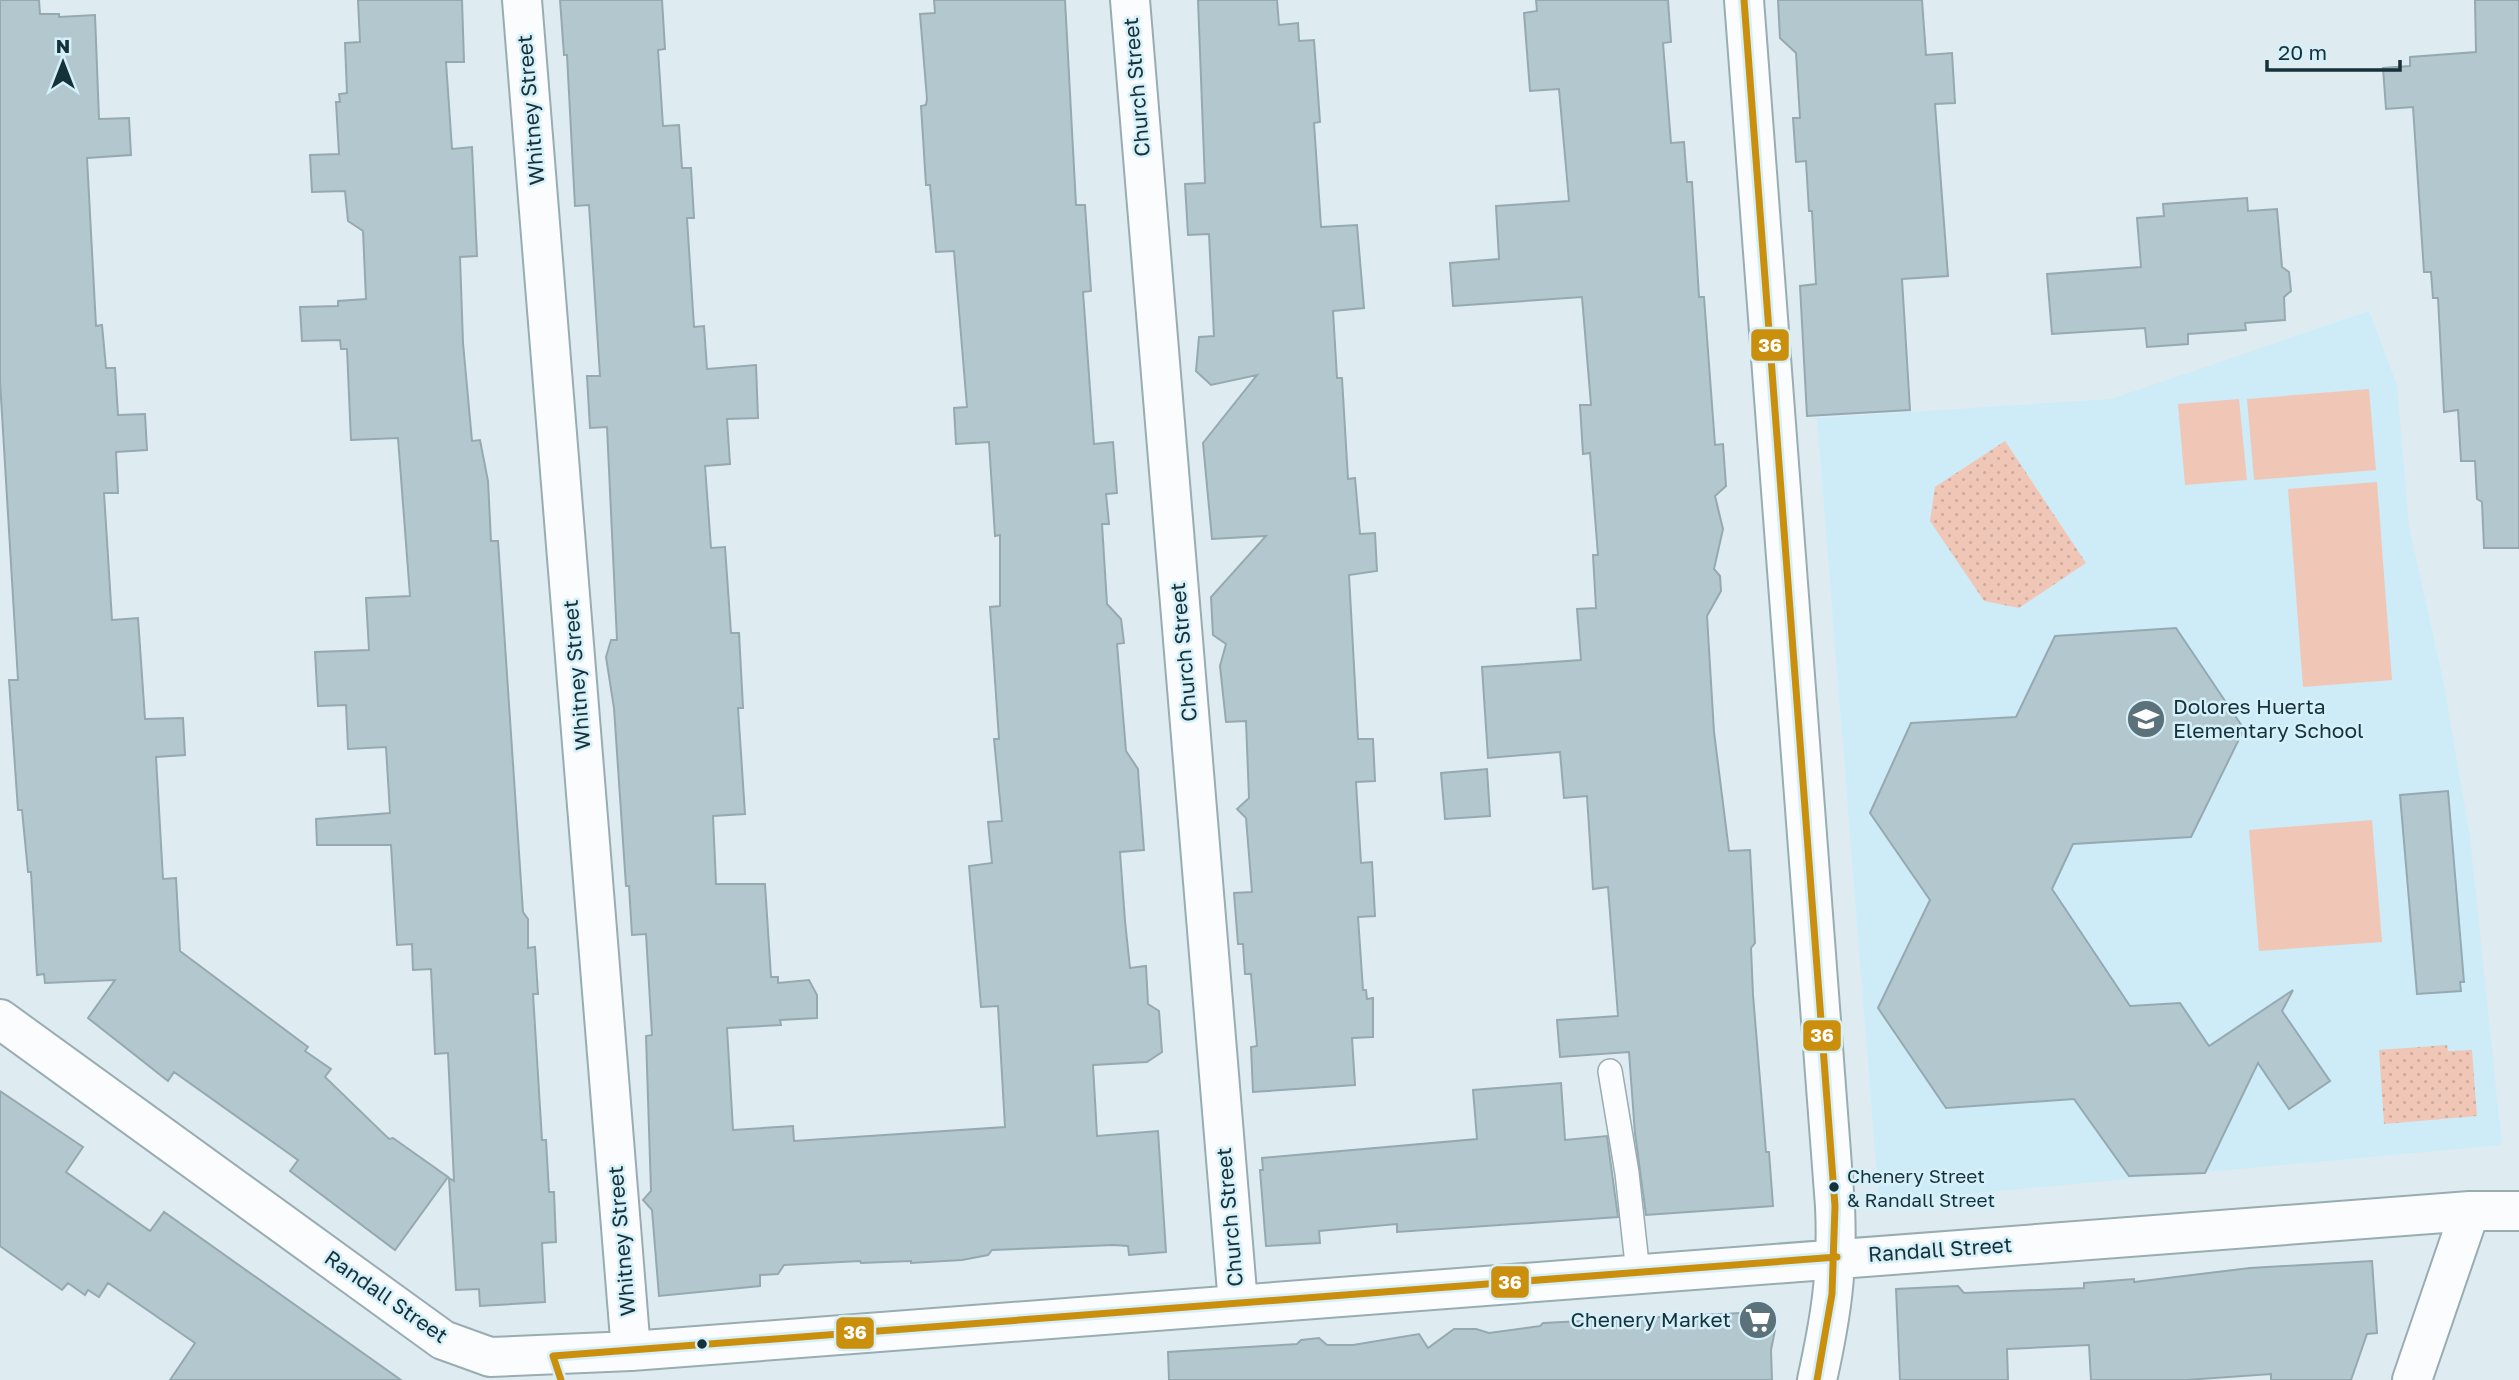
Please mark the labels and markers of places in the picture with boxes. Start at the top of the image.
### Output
place label: Dolores Huerta Elementary School [2173,693,2364,743]
school or university icon: Dolores Huerta Elementary School [2125,698,2167,740]
place label: Chenery Street & Randall Street [1847,1164,1995,1211]
marker: Chenery Street & Randall Street [1827,1180,1841,1194]
supermarket icon: Chenery Market [1737,1299,1779,1341]
place label: Chenery Market [1571,1306,1731,1332]
unlabelled marker [695,1337,709,1351]

